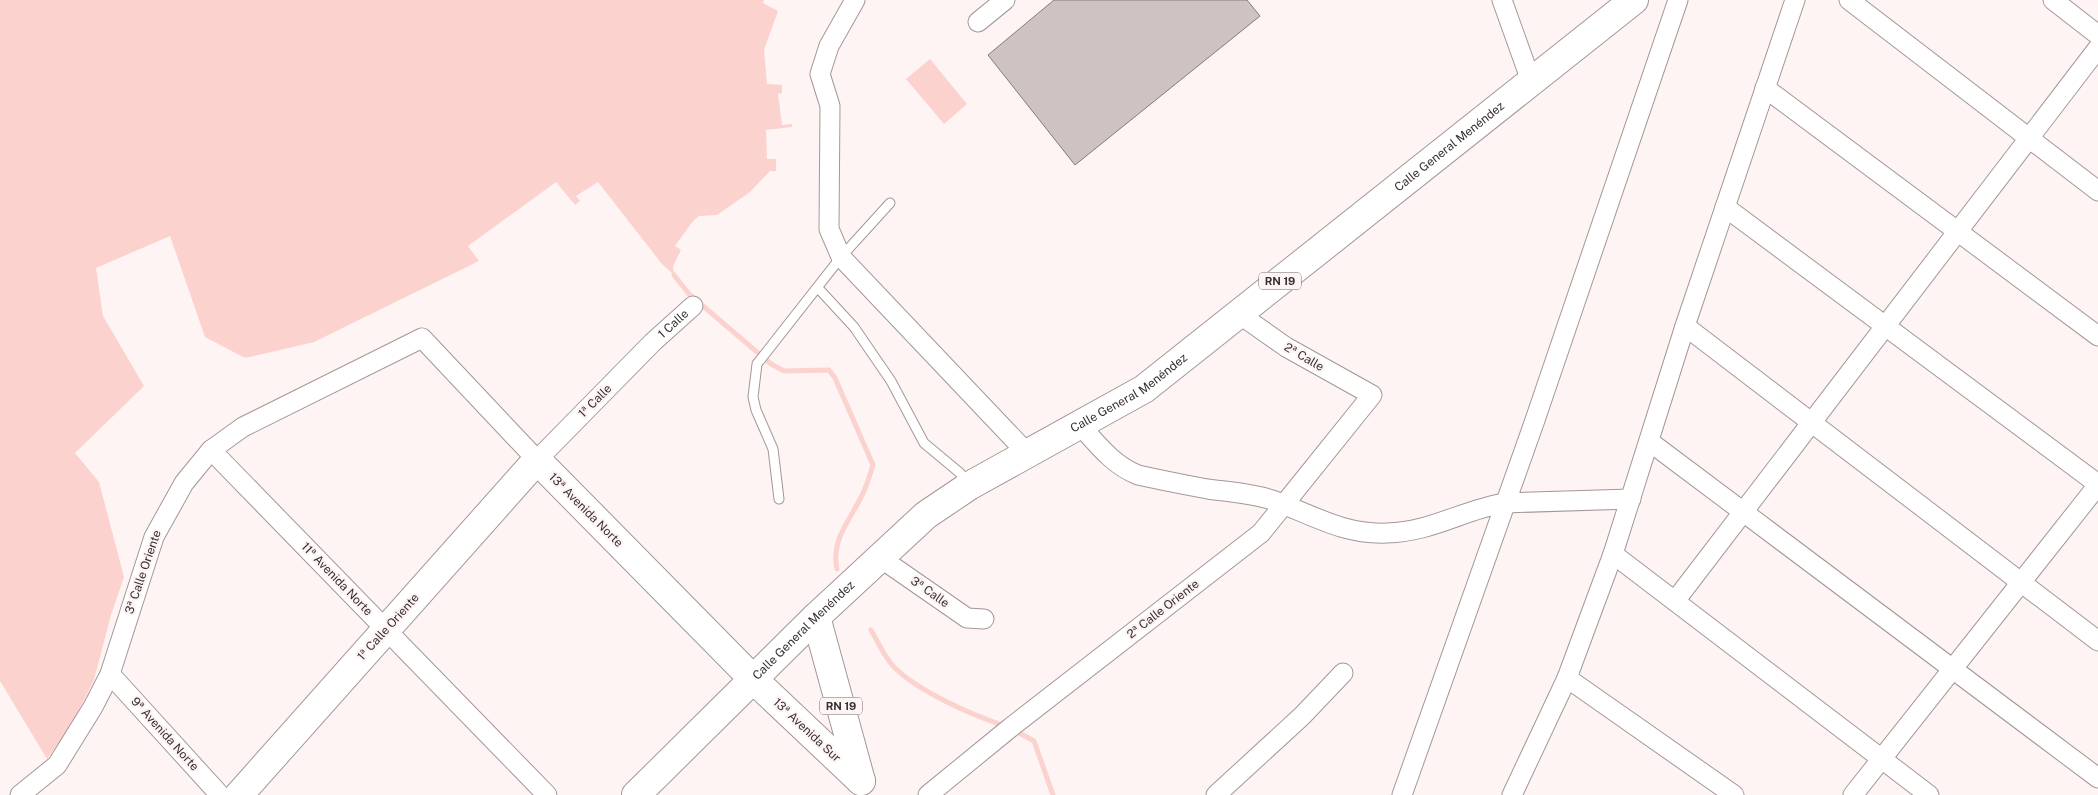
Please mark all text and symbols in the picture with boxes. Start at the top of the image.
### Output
street label: Calle General Menéndez [1392,99,1507,194]
road number: RN 19 [1259,272,1301,290]
street label: 1 Calle [655,306,692,341]
street label: 2ª Calle [1282,340,1326,374]
street label: Calle General Menéndez [1068,350,1190,435]
street label: 1ª Calle [576,381,615,420]
street label: 13ª Avenida Norte [546,470,626,550]
street label: 3ª Calle Oriente [122,528,164,616]
street label: 11ª Avenida Norte [299,540,376,619]
street label: 3ª Calle [908,574,952,610]
street label: 2ª Calle Oriente [1124,576,1202,641]
street label: Calle General Menéndez [750,578,857,683]
street label: 1ª Calle Oriente [354,591,422,663]
street label: 9ª Avenida Norte [128,694,202,774]
street label: 13ª Avenida Sur [770,695,844,765]
road number: RN 19 [820,698,862,714]

